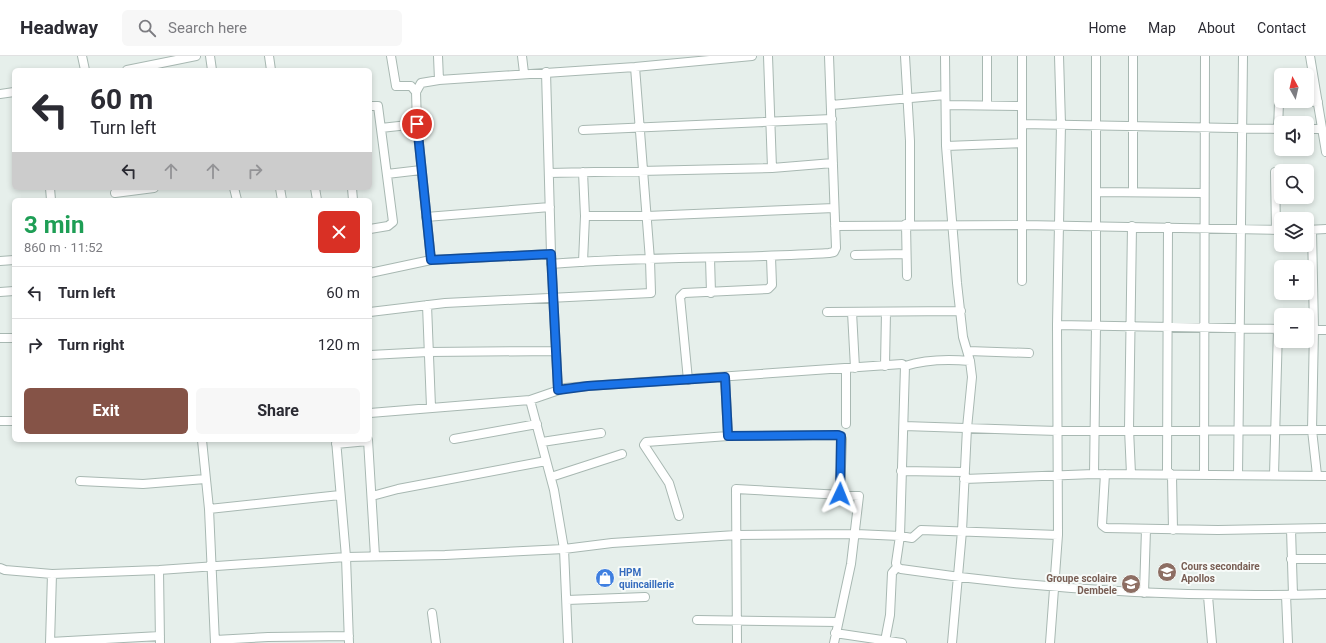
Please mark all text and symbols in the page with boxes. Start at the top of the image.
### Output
search box [122,10,402,46]
text: Headway [20,16,98,39]
icon: search [136,17,158,39]
text: Search here [168,19,247,37]
text: Home [1088,20,1126,36]
text: Map [1148,20,1176,36]
text: About [1198,20,1235,36]
text: Contact [1257,20,1306,36]
north arrow [1274,68,1314,108]
map controls [1274,68,1314,348]
text: 60 m [90,83,153,116]
icon: left [24,84,76,136]
pin [400,107,434,141]
icon: arrive [406,113,428,135]
button: sound [1274,116,1314,156]
text: Turn left [90,117,156,138]
icon: left [118,160,140,182]
icon: ahead [160,160,182,182]
icon: ahead [202,160,224,182]
icon: right [244,160,266,182]
button: search [1274,164,1314,204]
text: 3 min [24,211,84,239]
button: close [318,211,360,253]
button: layers [1274,212,1314,252]
text: 860 m · 11:52 [24,240,103,255]
button: + [1274,260,1314,300]
icon: left [24,282,46,304]
text: Turn left [58,284,115,302]
text: 60 m [326,284,360,302]
button: − [1274,308,1314,348]
icon: right [24,334,46,356]
text: Turn right [58,336,124,354]
text: 120 m [318,336,360,354]
button: Exit [24,388,188,434]
button: Share [196,388,360,434]
position arrow [819,473,861,515]
school or university icon: Cours secondaire Apollos [1156,561,1178,583]
place label: Cours secondaire Apollos [1181,561,1260,584]
shop icon: HPM quincaillerie [594,567,616,589]
place label: HPM quincaillerie [619,567,675,590]
place label: Groupe scolaire Dembele [1046,573,1118,596]
school or university icon: Groupe scolaire Dembele [1120,573,1142,595]

